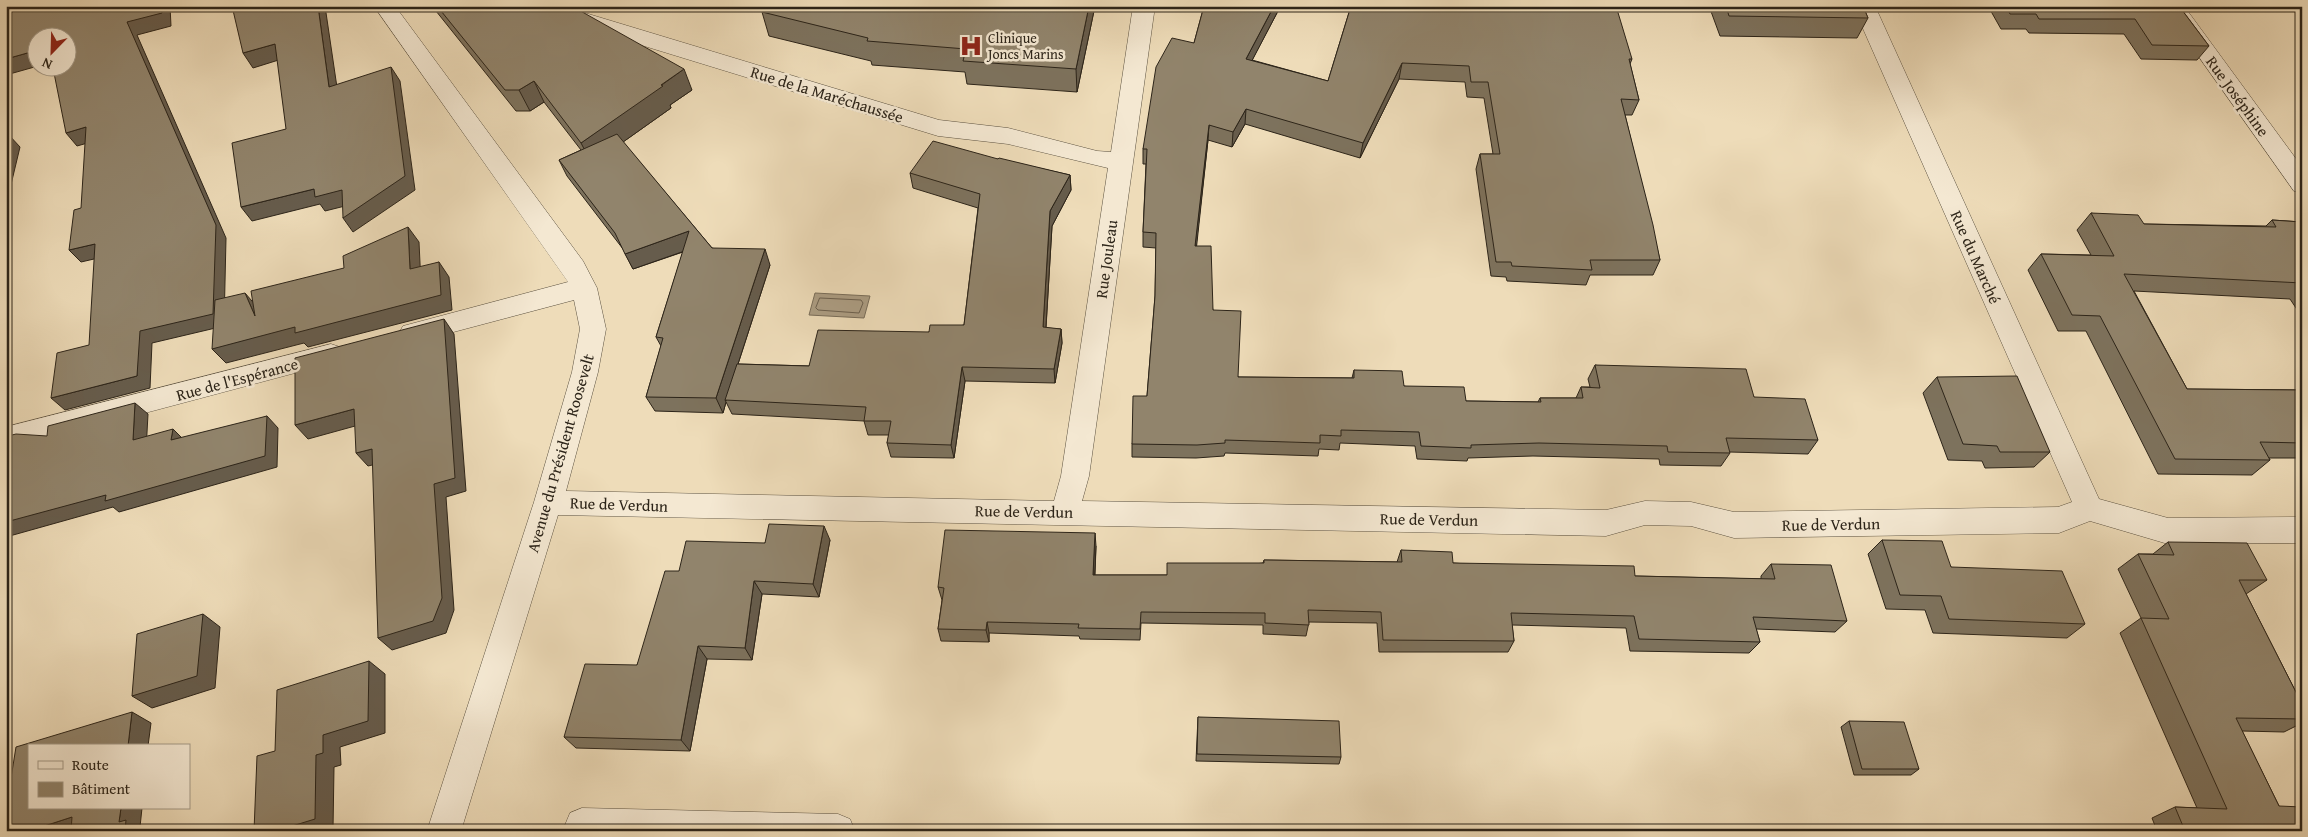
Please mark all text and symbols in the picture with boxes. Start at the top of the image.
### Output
north arrow [28,28,78,78]
place label: Clinique Joncs Marins [986,28,1063,64]
hospital icon: Clinique Joncs Marins [958,33,984,59]
street label: Rue Joséphine [2201,51,2275,141]
text: N [38,53,55,75]
street label: Rue de la Maréchaussée [748,59,906,129]
street label: Rue du Marché [1945,206,2007,308]
street label: Rue Jouleau [1089,218,1123,300]
street label: Avenue du Président Roosevelt [520,350,600,555]
street label: Rue de l'Espérance [173,351,301,407]
street label: Rue de Verdun [570,490,668,518]
street label: Rue de Verdun [975,498,1073,524]
street label: Rue de Verdun [1380,506,1478,532]
street label: Rue de Verdun [1782,511,1880,537]
legend [28,744,190,810]
text: Route [72,754,109,775]
text: Bâtiment [72,778,131,799]

